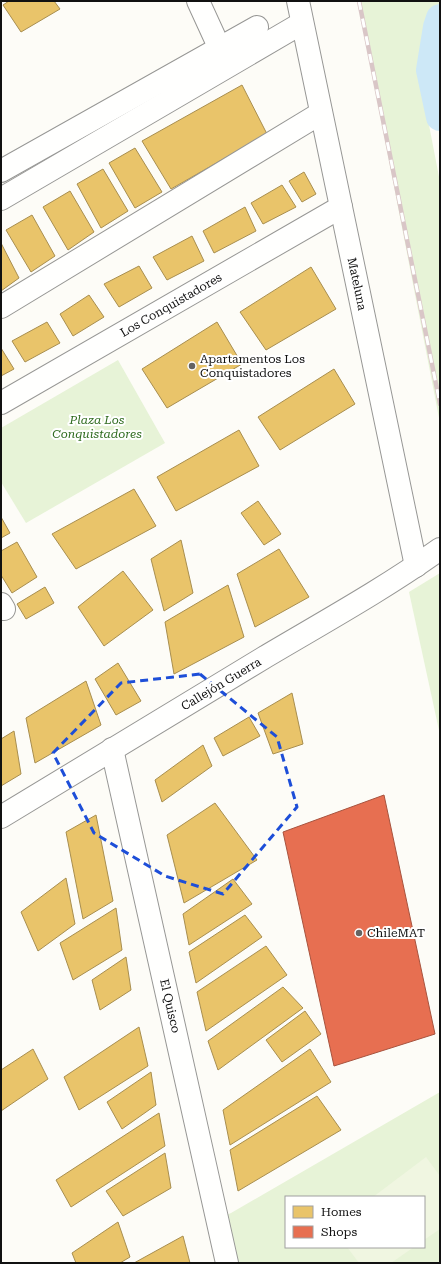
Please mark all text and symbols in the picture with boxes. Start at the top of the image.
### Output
street label: Mateluna [345,256,370,312]
street label: Los Conquistadores [118,270,225,340]
place label: Apartamentos Los Conquistadores [200,352,305,380]
marker: Apartamentos Los Conquistadores [187,361,197,371]
park label: Plaza Los Conquistadores [52,413,142,441]
street label: Callejón Guerra [178,654,264,713]
place label: ChileMAT [367,926,425,940]
marker: ChileMAT [354,928,364,938]
street label: El Quisco [157,978,183,1034]
legend [285,1196,425,1248]
text: Homes [321,1205,362,1219]
text: Shops [321,1225,357,1239]

